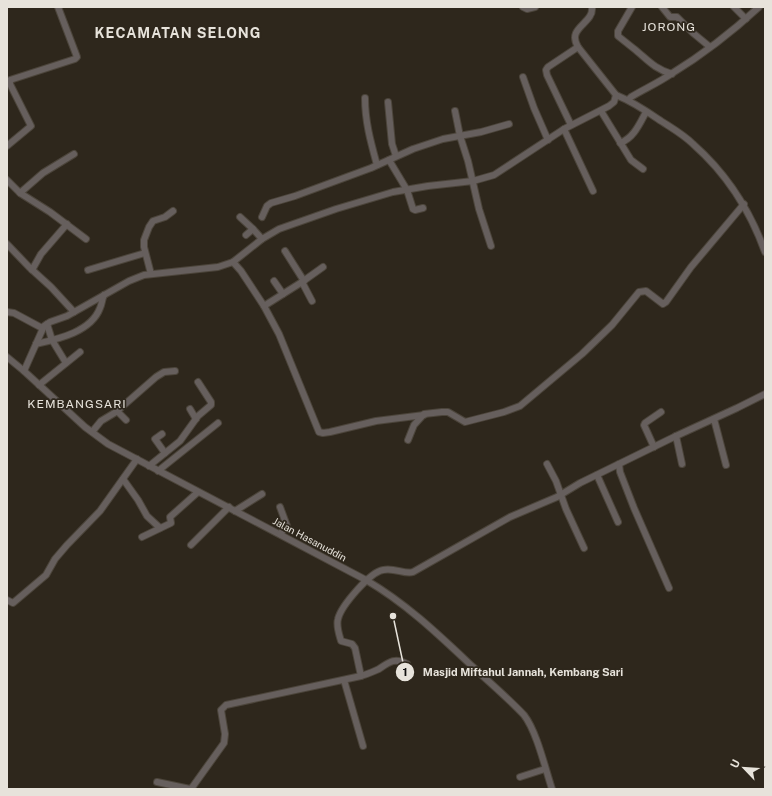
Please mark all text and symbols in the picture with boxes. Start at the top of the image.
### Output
district label: JORONG [642,20,696,34]
district label: KECAMATAN SELONG [95,25,261,41]
district label: KEMBANGSARI [27,397,127,411]
street label: Jalan Hasanuddin [271,515,349,564]
callout: Masjid Miftahul Jannah, Kembang Sari [395,660,631,683]
text: 1 [402,665,408,679]
text: Masjid Miftahul Jannah, Kembang Sari [423,666,623,678]
north arrow [724,748,764,788]
text: U [728,758,742,770]

